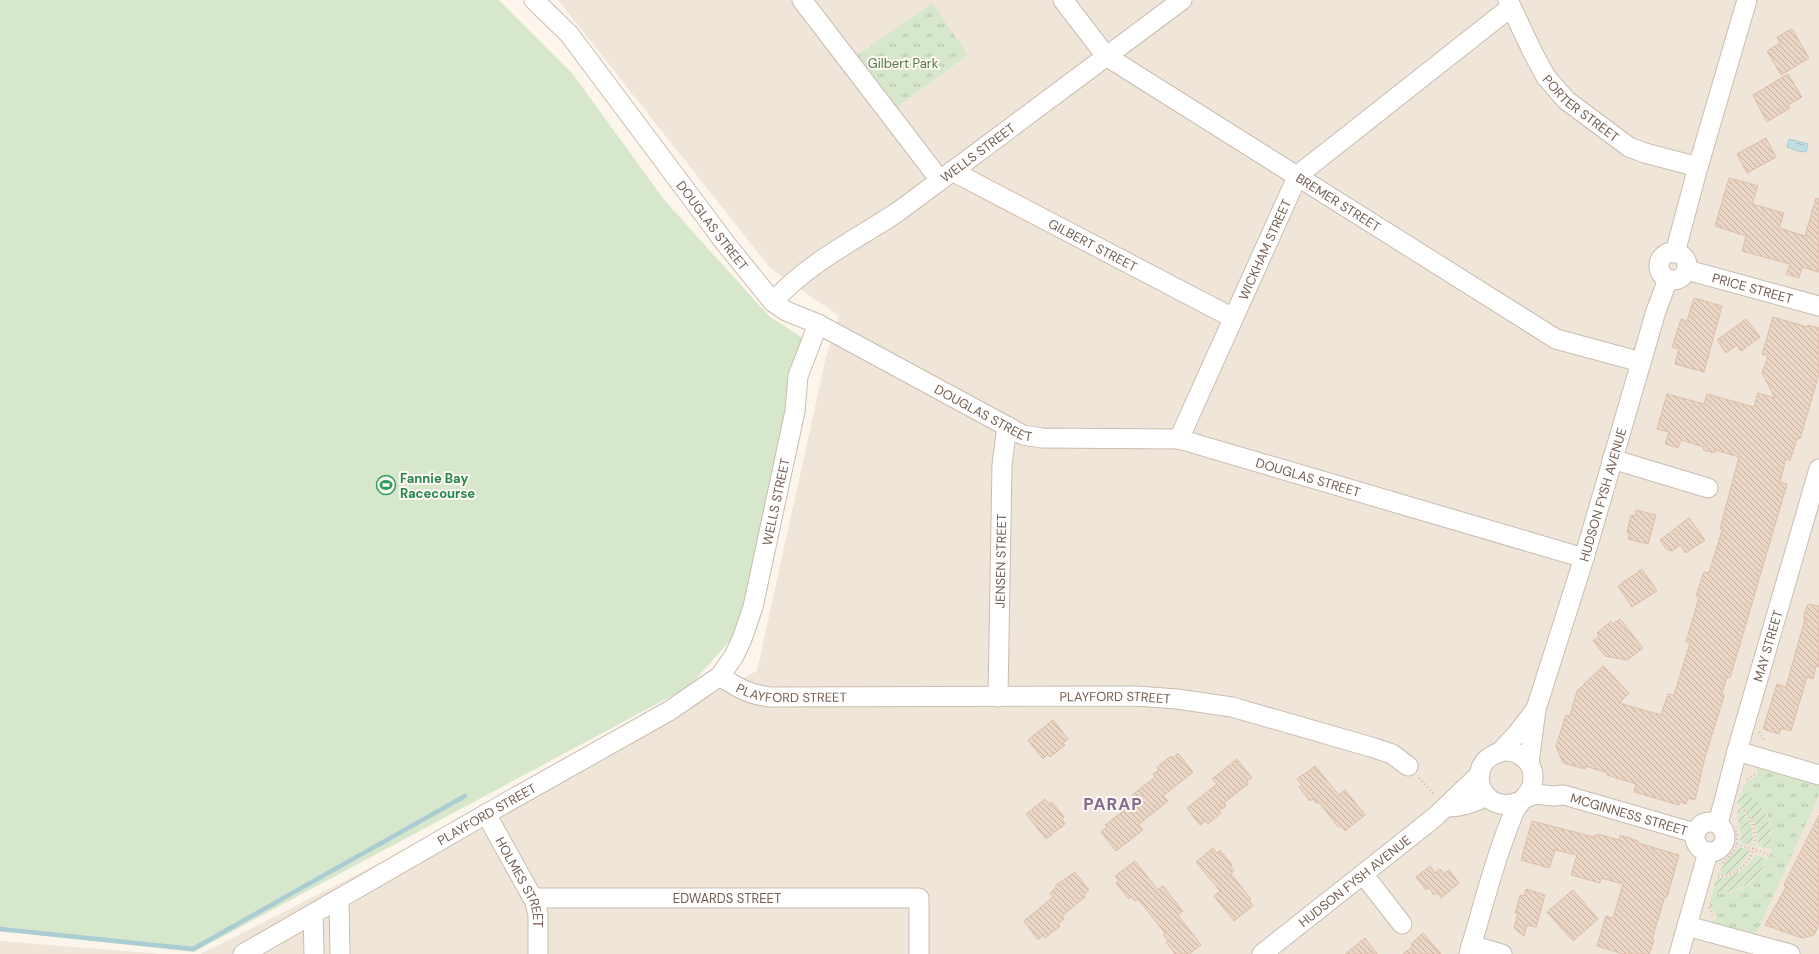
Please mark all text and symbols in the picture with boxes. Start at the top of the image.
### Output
park label: Gilbert Park [868,55,939,72]
street label: PORTER STREET [1539,71,1623,145]
street label: WELLS STREET [937,119,1018,186]
street label: BREMER STREET [1293,169,1384,235]
street label: DOUGLAS STREET [673,177,752,274]
street label: WICKHAM STREET [1234,196,1295,302]
street label: GILBERT STREET [1046,214,1140,275]
street label: PRICE STREET [1710,269,1795,307]
street label: DOUGLAS STREET [932,380,1033,445]
street label: HUDSON FYSH AVENUE [1575,426,1630,563]
street label: DOUGLAS STREET [1254,454,1363,500]
street label: WELLS STREET [758,457,793,547]
place label: Fannie Bay Racecourse [400,470,475,502]
sports icon: Fannie Bay Racecourse [375,474,397,496]
street label: JENSEN STREET [991,514,1010,608]
street label: MAY STREET [1749,608,1786,684]
street label: PLAYFORD STREET [734,679,847,706]
street label: PLAYFORD STREET [1060,687,1171,707]
street label: PLAYFORD STREET [434,779,539,849]
street label: MCGINNESS STREET [1568,789,1690,839]
district label: PARAP [1083,793,1143,815]
street label: HUDSON FYSH AVENUE [1295,831,1414,930]
street label: HOLMES STREET [492,834,547,928]
street label: EDWARDS STREET [673,890,781,907]

